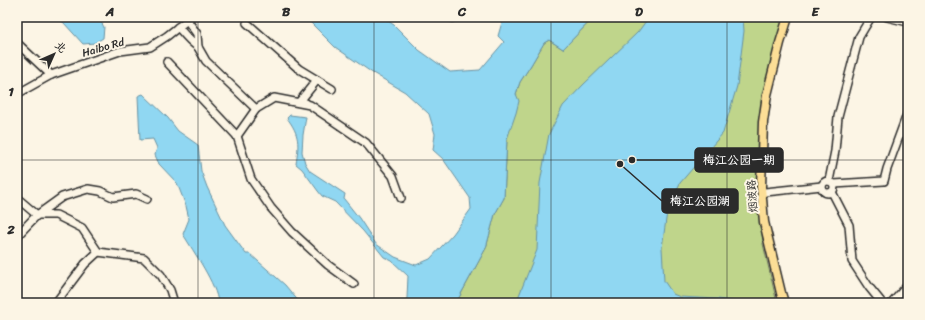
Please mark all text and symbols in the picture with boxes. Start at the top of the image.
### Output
text: A [105,0,114,23]
text: B [282,0,291,23]
text: C [457,0,467,23]
text: D [635,0,643,23]
text: E [811,0,820,23]
street label: Haibo Rd [80,32,128,63]
north arrow [34,34,74,74]
text: 北 [50,37,71,58]
text: 1 [8,80,14,103]
callout: 梅江公园一期 [695,148,783,172]
text: 梅江公园一期 [703,149,775,171]
street label: 烟波路 [742,179,763,213]
callout: 梅江公园湖 [662,189,738,213]
text: 梅江公园湖 [670,190,730,212]
text: 2 [6,218,15,241]

